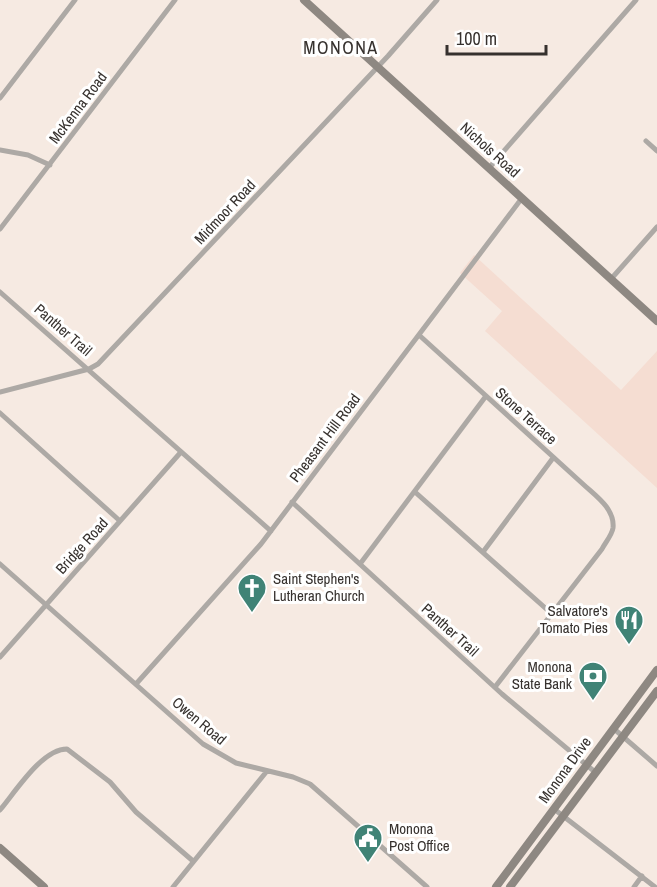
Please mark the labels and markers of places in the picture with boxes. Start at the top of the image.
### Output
place label: Saint Stephen's Lutheran Church [273,568,365,606]
church icon: Saint Stephen's Lutheran Church [236,572,268,614]
place label: Salvatore's Tomato Pies [540,600,608,638]
restaurant icon: Salvatore's Tomato Pies [613,604,645,646]
place label: Monona State Bank [512,656,573,694]
bank icon: Monona State Bank [577,660,609,702]
place label: Monona Post Office [389,818,450,856]
public building icon: Monona Post Office [352,822,384,864]

